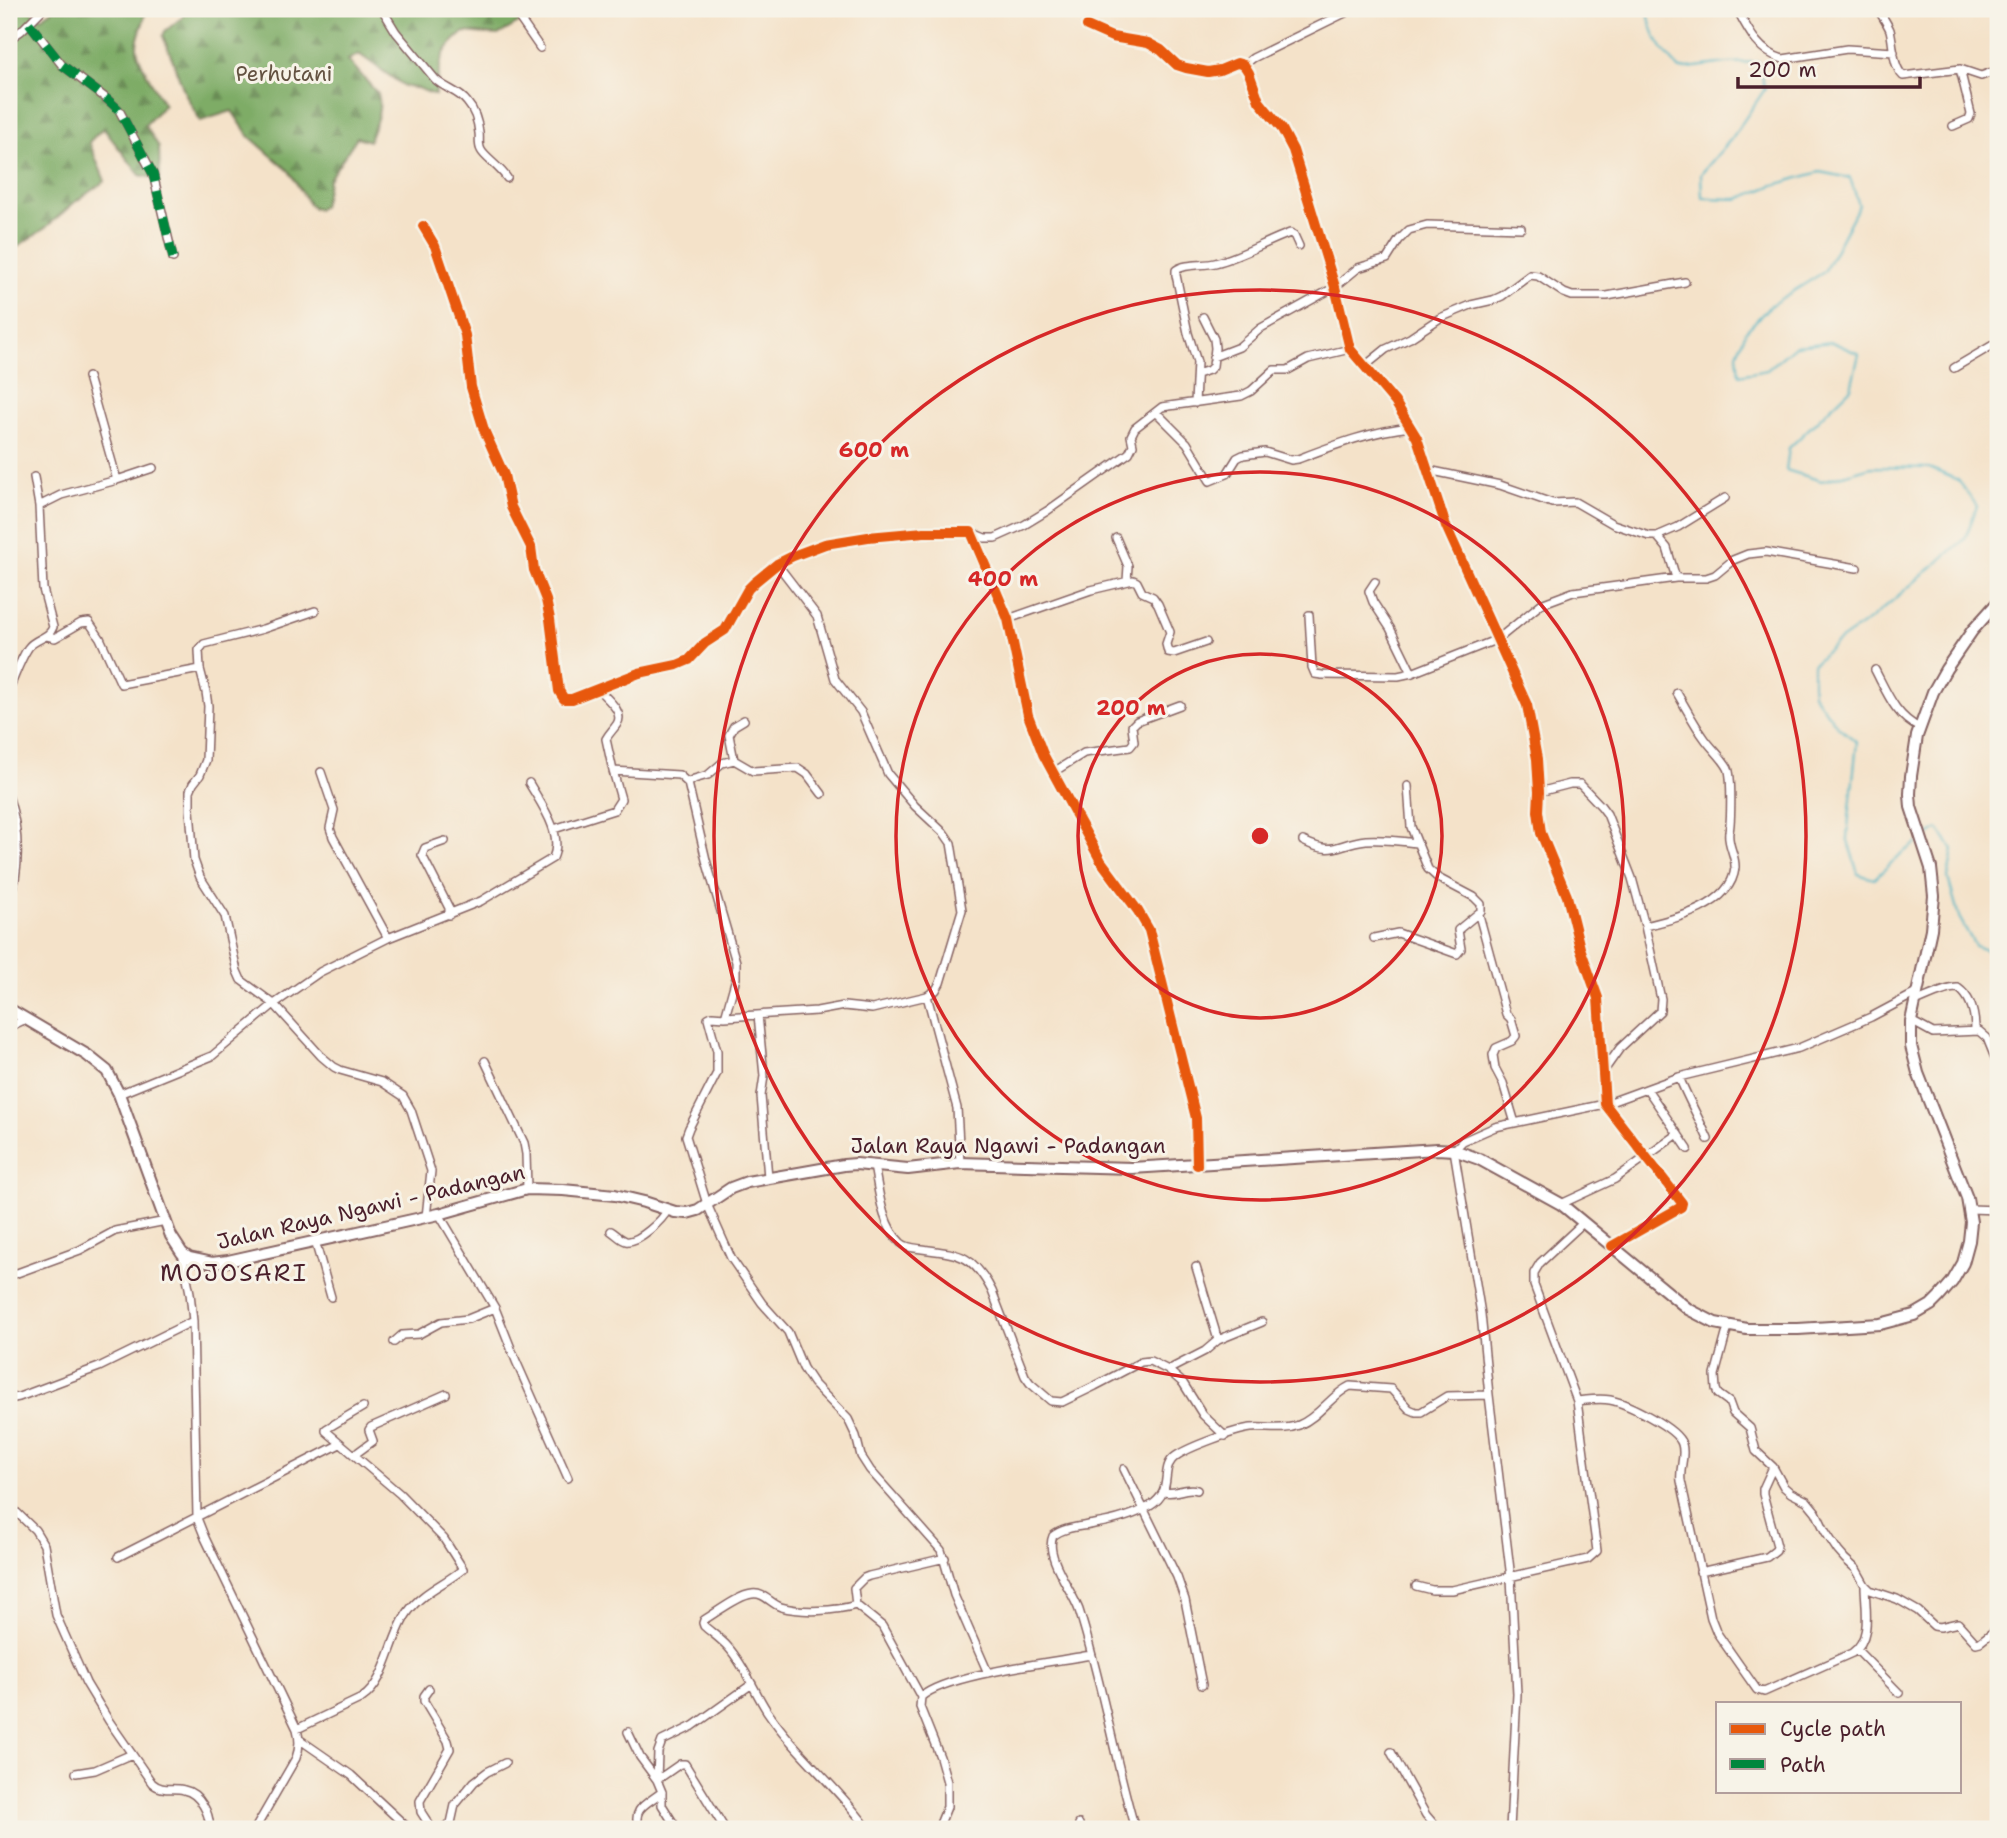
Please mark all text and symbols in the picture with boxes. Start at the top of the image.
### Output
scale bar [1738,46,1920,90]
text: 200 m [1748,56,1817,84]
park label: Perhutani [236,60,333,88]
text: 600 m [839,436,909,464]
text: 400 m [968,565,1038,593]
text: 200 m [1096,694,1166,722]
centre of rings [1248,824,1272,848]
street label: Jalan Raya Ngawi - Padangan [850,1132,1166,1160]
street label: Jalan Raya Ngawi - Padangan [214,1158,528,1256]
district label: MOJOSARI [160,1257,308,1289]
legend [1716,1702,1962,1792]
text: Cycle path [1780,1715,1886,1743]
text: Path [1780,1751,1826,1779]

